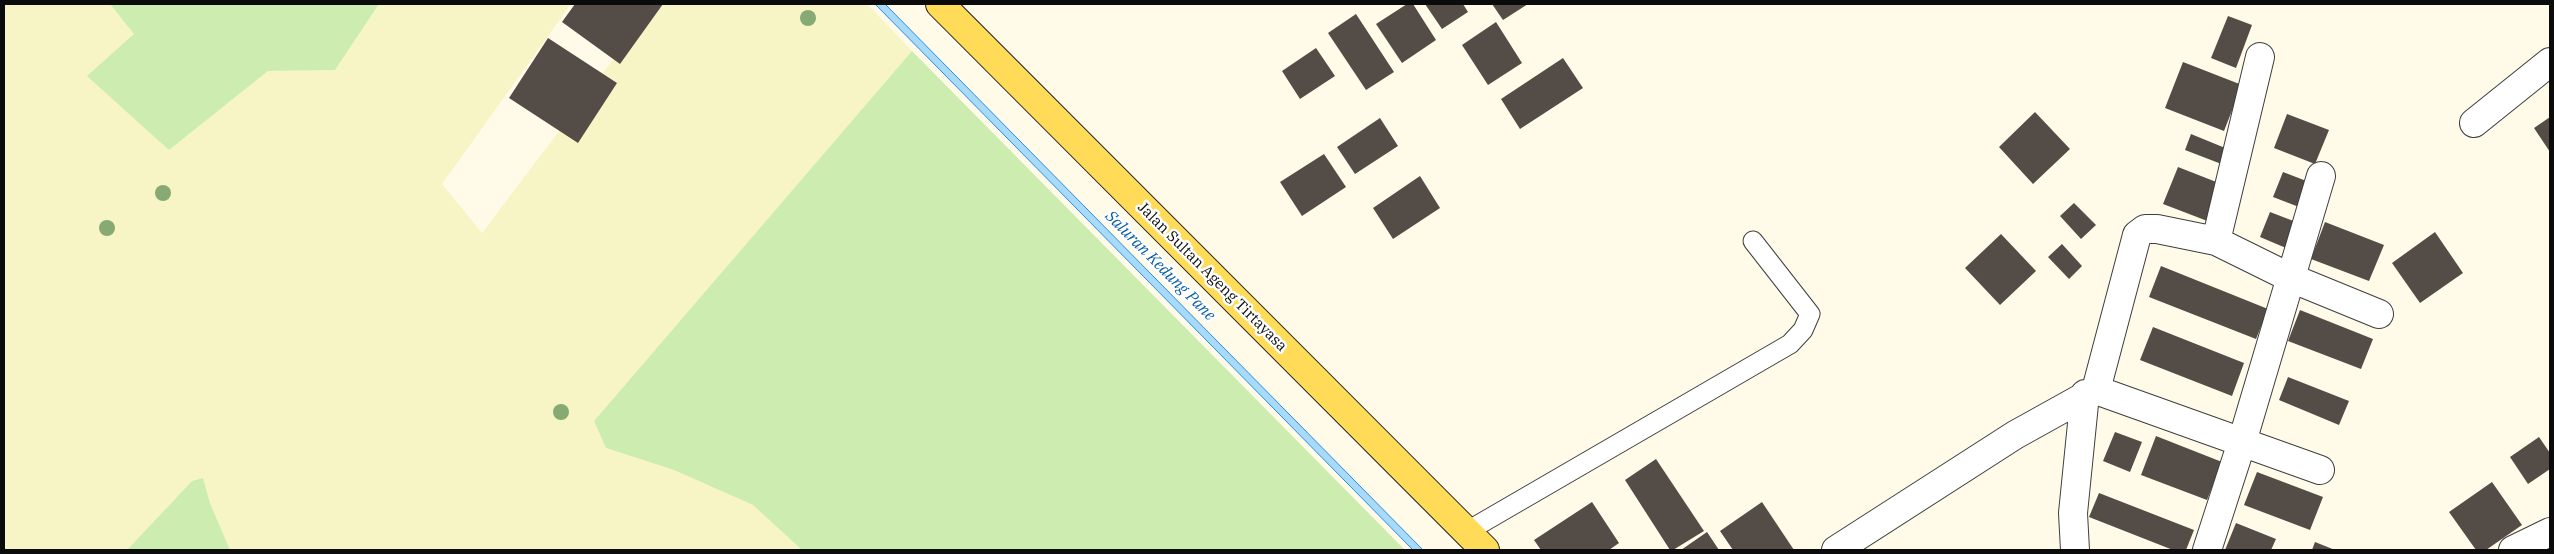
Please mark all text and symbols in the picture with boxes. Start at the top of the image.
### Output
street label: Jalan Sultan Ageng Tirtayasa [1134,199,1290,355]
water label: Saluran Kedung Pane [1101,207,1219,325]

